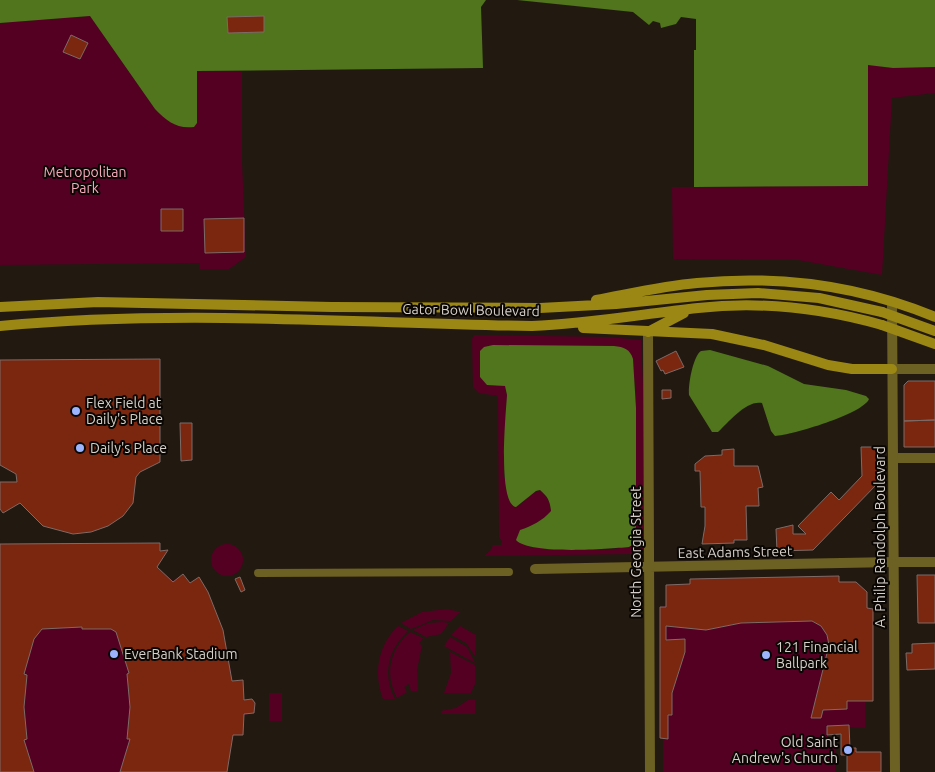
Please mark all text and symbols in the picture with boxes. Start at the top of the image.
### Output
park label: Metropolitan Park [44,164,127,196]
street label: Gator Bowl Boulevard [402,301,540,319]
place label: Flex Field at Daily's Place [86,395,163,427]
marker: Flex Field at Daily's Place [70,405,82,417]
place label: Daily's Place [90,440,167,456]
marker: Daily's Place [74,442,86,454]
street label: A. Philip Randolph Boulevard [872,446,888,628]
street label: North Georgia Street [628,486,644,618]
street label: East Adams Street [677,543,793,561]
place label: 121 Financial Ballpark [776,639,858,671]
place label: EverBank Stadium [124,646,238,662]
marker: EverBank Stadium [108,648,120,660]
marker: 121 Financial Ballpark [760,649,772,661]
place label: Old Saint Andrew's Church [732,734,838,766]
marker: Old Saint Andrew's Church [842,744,854,756]

